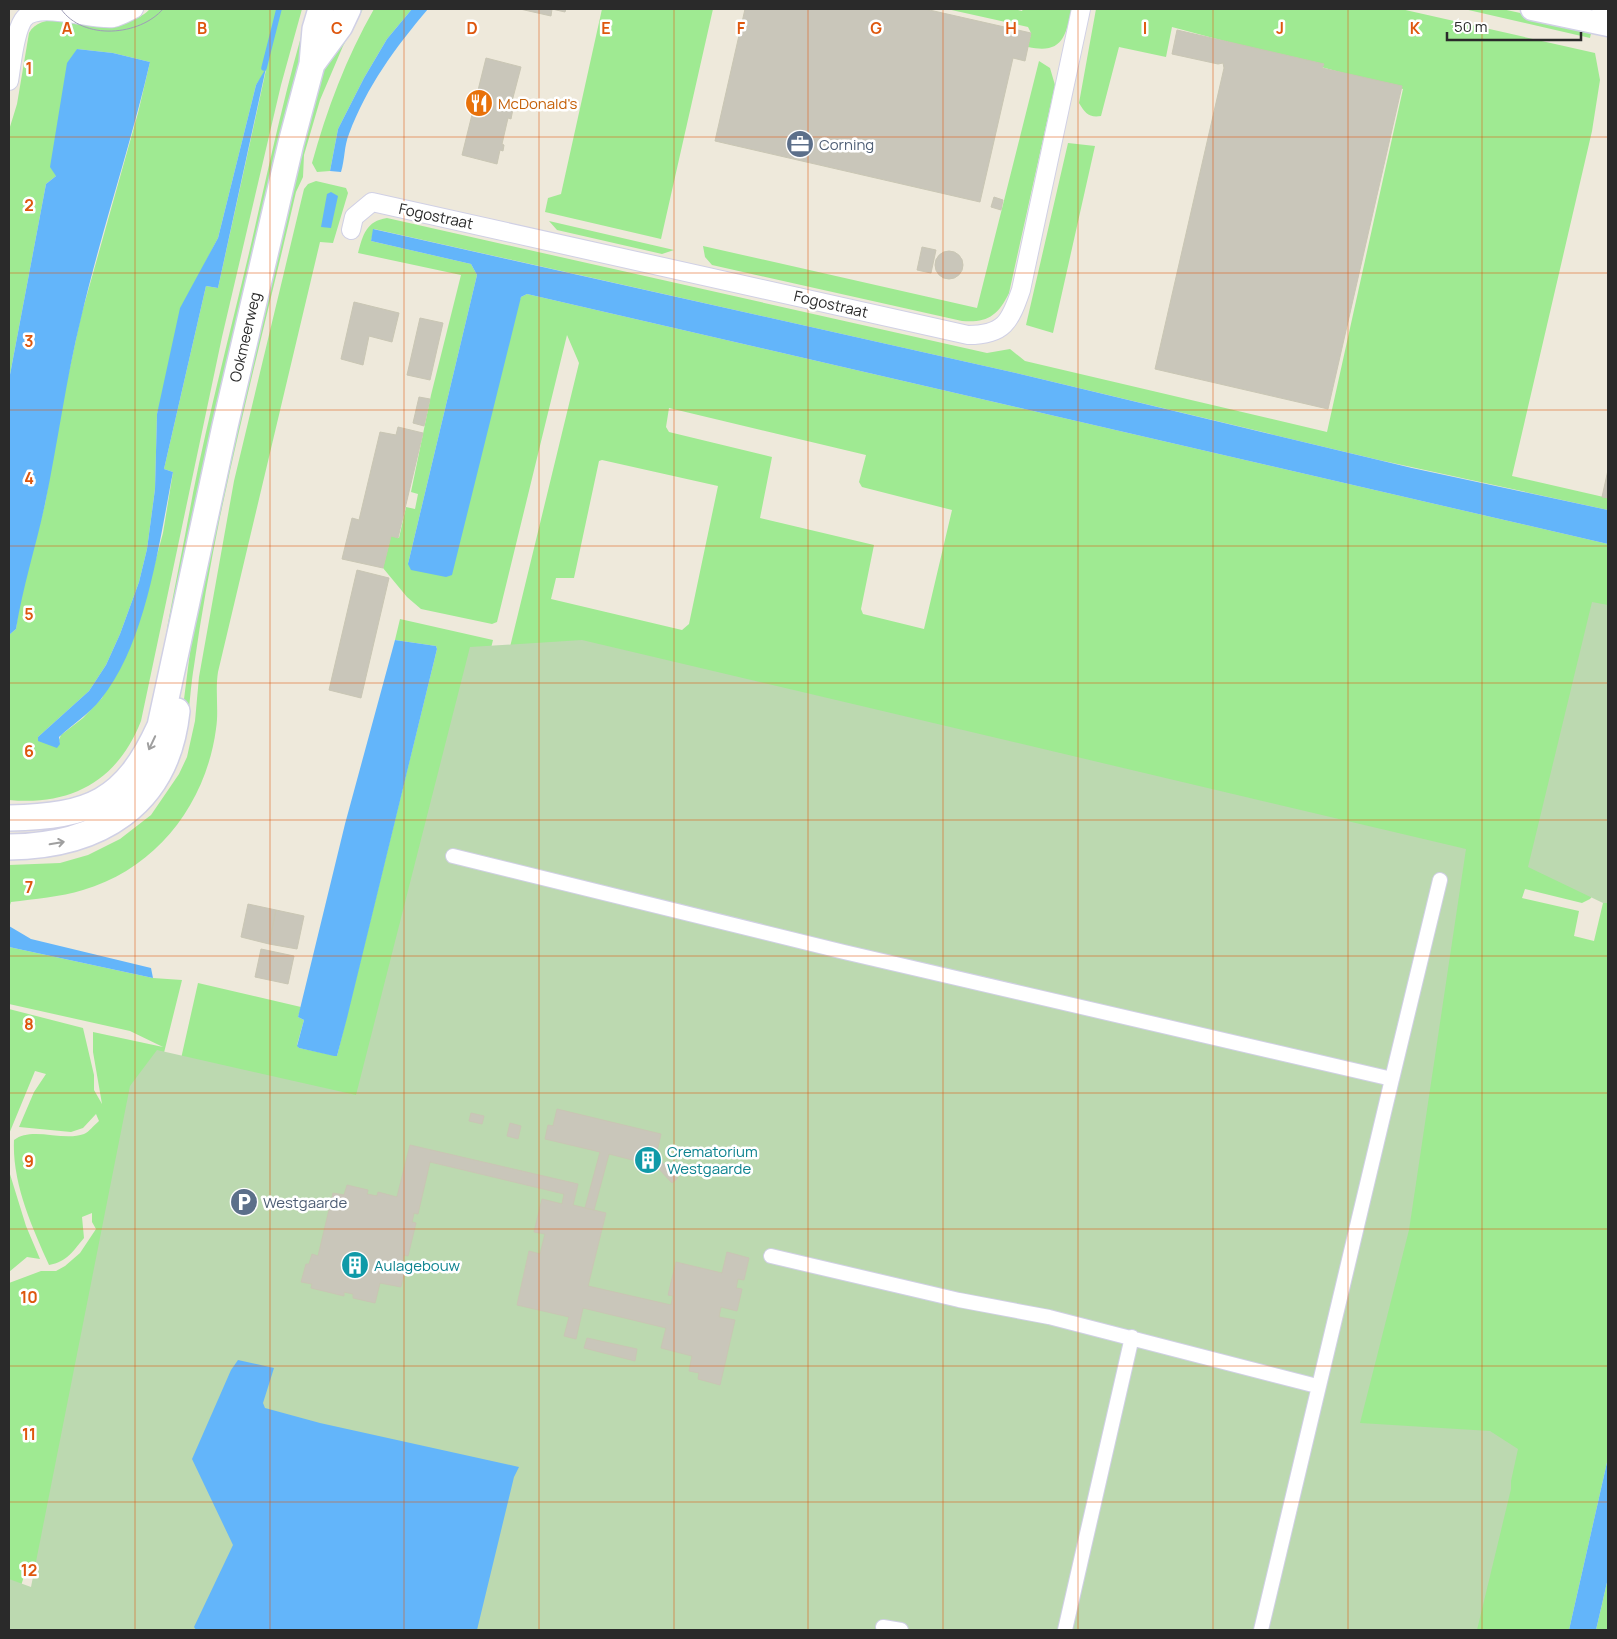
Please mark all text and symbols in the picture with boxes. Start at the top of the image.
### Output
scale bar [1447,10,1581,42]
text: 50 m [1454,16,1488,37]
text: A [62,17,73,39]
text: B [197,17,207,39]
text: C [331,17,343,39]
text: D [466,17,478,39]
text: E [601,17,611,39]
text: F [737,17,746,39]
text: G [870,17,882,39]
text: H [1005,17,1017,39]
text: I [1143,17,1147,39]
text: J [1276,17,1284,39]
text: K [1410,17,1421,39]
text: 1 [25,57,33,79]
restaurant icon: McDonald's [464,88,494,118]
place label: McDonald's [498,93,577,114]
office icon: Corning [785,129,815,159]
place label: Corning [819,134,874,155]
text: 2 [24,194,34,216]
street label: Fogostraat [397,198,475,234]
street label: Fogostraat [792,285,870,323]
street label: Ookmeerweg [224,290,266,384]
text: 3 [24,330,34,352]
text: 4 [24,467,34,489]
text: 5 [24,603,34,625]
one-way arrow [147,735,157,750]
text: 6 [24,740,34,762]
one-way arrow [49,837,65,847]
text: 7 [25,876,33,898]
text: 8 [24,1013,34,1035]
place label: Crematorium Westgaarde [667,1141,758,1179]
building icon: Crematorium Westgaarde [633,1145,663,1175]
text: 9 [24,1150,34,1172]
parking icon: Westgaarde [229,1187,259,1217]
place label: Westgaarde [263,1192,347,1213]
building icon: Aulagebouw [340,1250,370,1280]
place label: Aulagebouw [374,1255,461,1276]
text: 10 [20,1286,38,1308]
text: 11 [22,1423,36,1445]
text: 12 [21,1559,37,1581]

